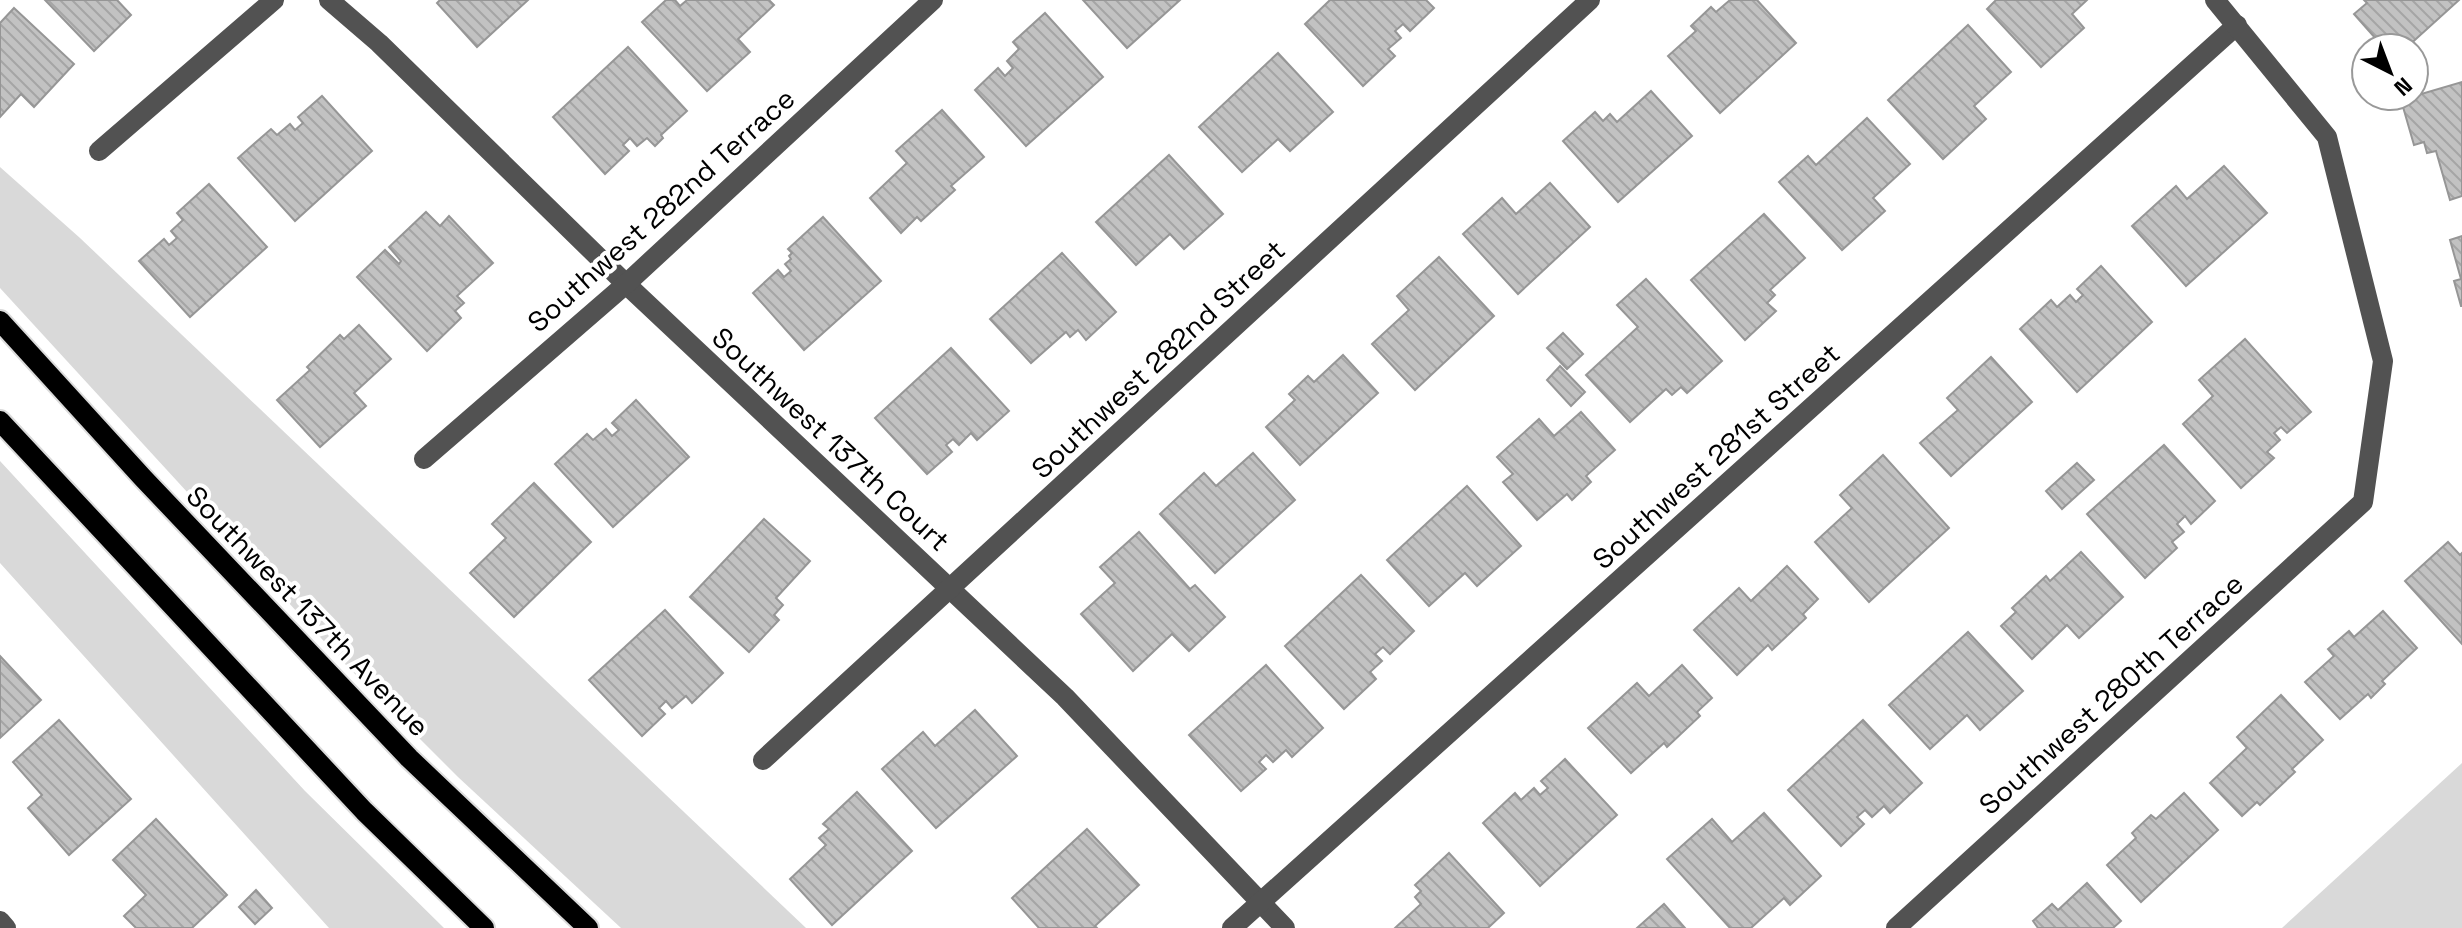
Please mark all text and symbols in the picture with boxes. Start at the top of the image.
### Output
north arrow [2350,32,2430,112]
text: N [2389,72,2418,102]
street label: Southwest 282nd Terrace [520,80,802,340]
street label: Southwest 282nd Street [1024,232,1292,486]
street label: Southwest 137th Court [705,319,957,559]
street label: Southwest 281st Street [1585,335,1847,577]
street label: Southwest 137th Avenue [179,478,437,744]
street label: Southwest 280th Terrace [1971,566,2251,822]

